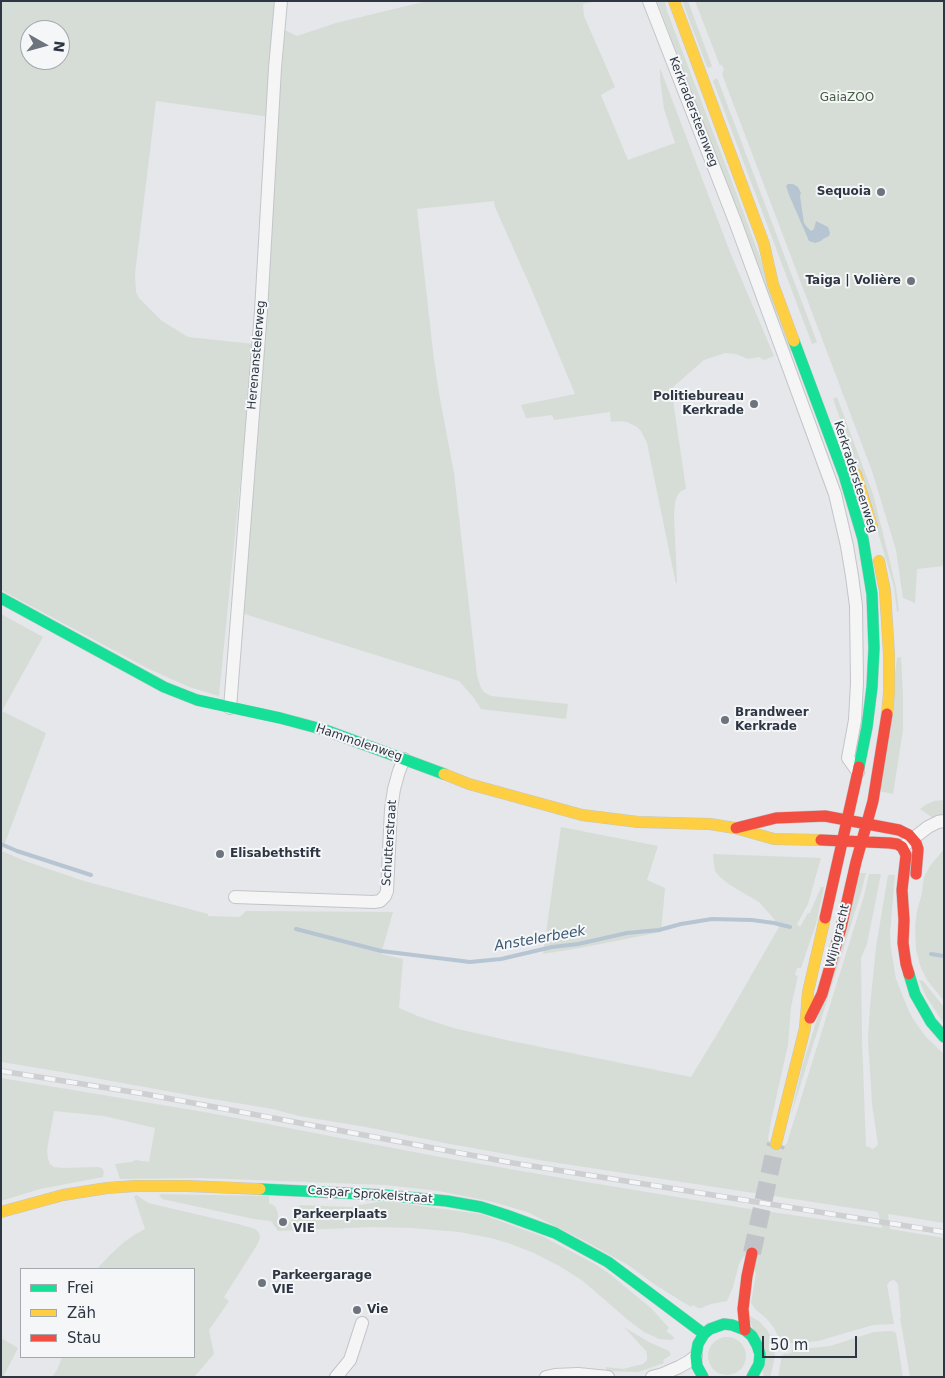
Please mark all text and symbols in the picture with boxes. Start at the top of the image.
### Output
north arrow [20,20,70,70]
text: N [50,40,68,53]
street label: Kerkradersteenweg [665,55,721,169]
park label: GaiaZOO [820,91,874,105]
place label: Sequoia [817,185,871,199]
marker: Sequoia [875,186,887,198]
place label: Taiga | Volière [805,274,901,288]
marker: Taiga | Volière [905,275,917,287]
street label: Herenanstelerweg [245,300,269,410]
place label: Politiebureau Kerkrade [653,390,744,418]
marker: Politiebureau Kerkrade [748,398,760,410]
street label: Kerkradersteenweg [830,419,880,535]
place label: Brandweer Kerkrade [735,706,809,734]
marker: Brandweer Kerkrade [719,714,731,726]
street label: Hammolenweg [314,722,404,764]
street label: Schutterstraat [380,799,400,887]
place label: Elisabethstift [230,847,321,861]
marker: Elisabethstift [214,848,226,860]
street label: Wijngracht [823,903,853,969]
water label: Anstelerbeek [493,923,587,955]
street label: Caspar Sprokelstraat [307,1183,433,1207]
place label: Parkeerplaats VIE [293,1208,387,1236]
marker: Parkeerplaats VIE [277,1216,289,1228]
legend [20,1268,195,1358]
place label: Parkeergarage VIE [272,1269,372,1297]
marker: Parkeergarage VIE [256,1277,268,1289]
text: Frei [67,1279,94,1297]
place label: Vie [367,1303,388,1317]
text: Zäh [67,1304,96,1322]
marker: Vie [351,1304,363,1316]
scale bar [765,1326,860,1358]
text: Stau [67,1329,101,1347]
text: 50 m [770,1336,808,1354]

